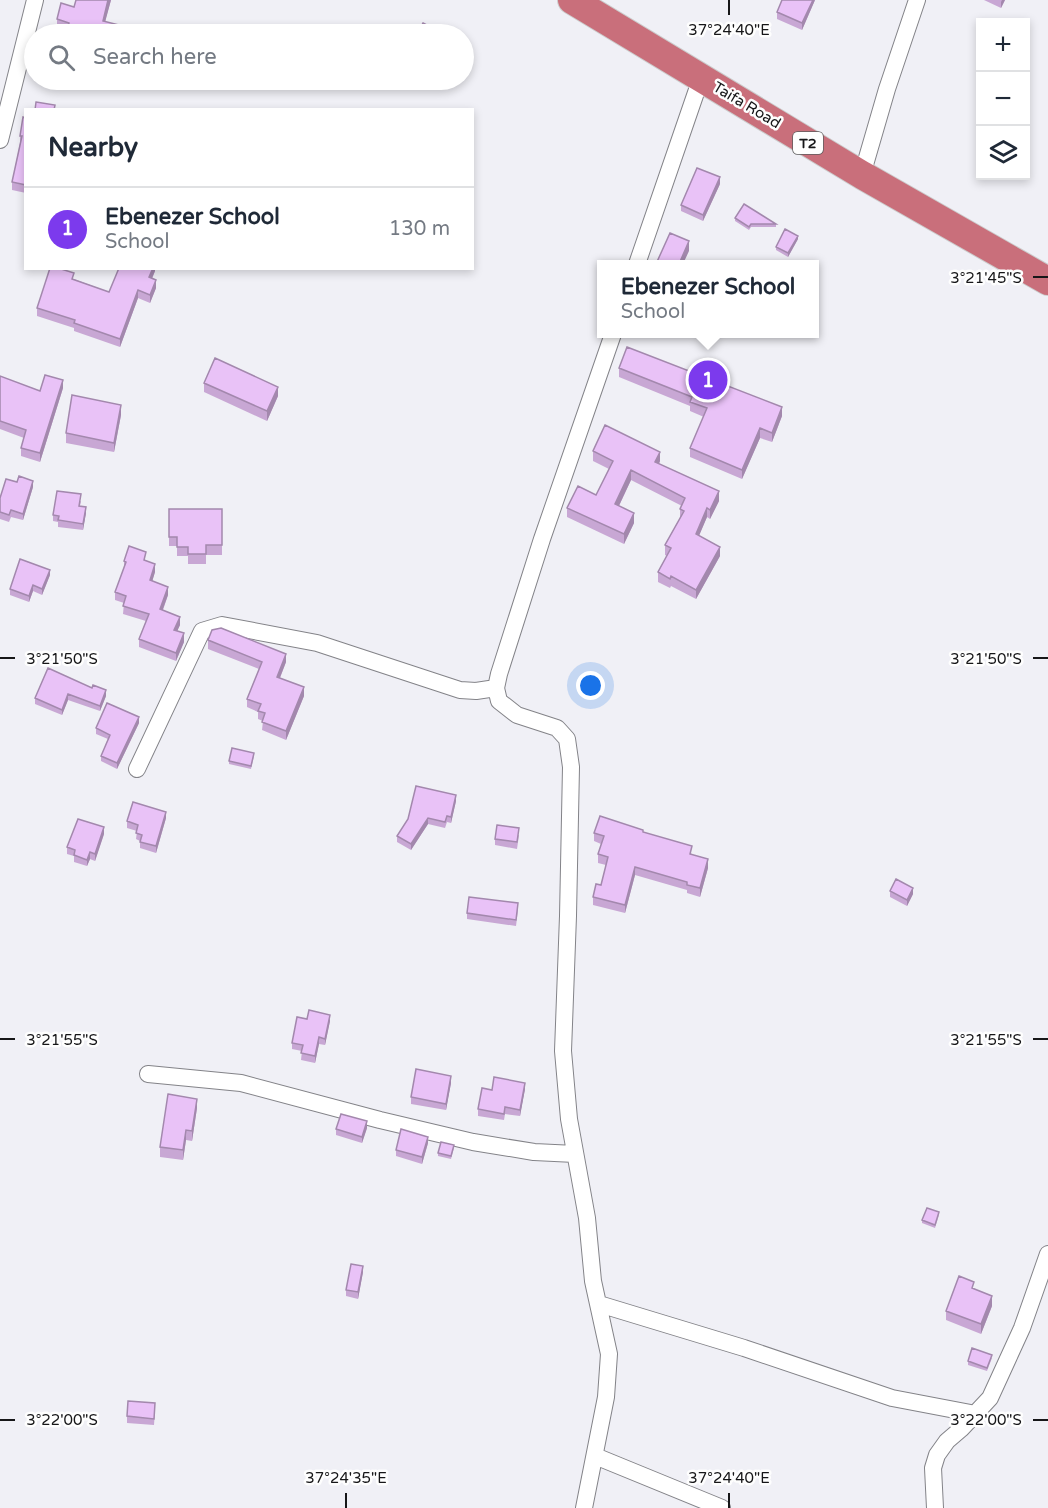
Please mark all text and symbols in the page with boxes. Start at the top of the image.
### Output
map controls [976,18,1030,180]
button: + [976,18,1030,72]
text: 37°24'40"E [688,21,770,39]
search box [24,24,474,90]
icon: search [45,41,78,74]
text: Search here [93,44,217,70]
button: − [976,72,1030,126]
street label: Taifa Road [710,78,784,132]
button: layers [976,126,1030,180]
text: Nearby [48,132,138,163]
road number: T2 [793,132,823,154]
text: Ebenezer School [105,204,280,230]
text: 1 [61,217,74,241]
text: 130 m [389,217,450,241]
text: School [105,230,169,254]
popup [597,260,819,338]
text: 3°21'45"S [950,269,1022,287]
text: Ebenezer School [621,274,795,300]
text: School [621,300,685,324]
pin: 1 [688,358,728,403]
text: 3°21'50"S [26,650,98,668]
text: 3°21'50"S [950,650,1022,668]
your location [576,671,605,700]
text: 3°21'55"S [26,1031,98,1049]
text: 3°21'55"S [950,1031,1022,1049]
text: 3°22'00"S [26,1411,98,1429]
text: 3°22'00"S [950,1411,1022,1429]
text: 37°24'35"E [305,1469,387,1487]
text: 37°24'40"E [688,1469,770,1487]

